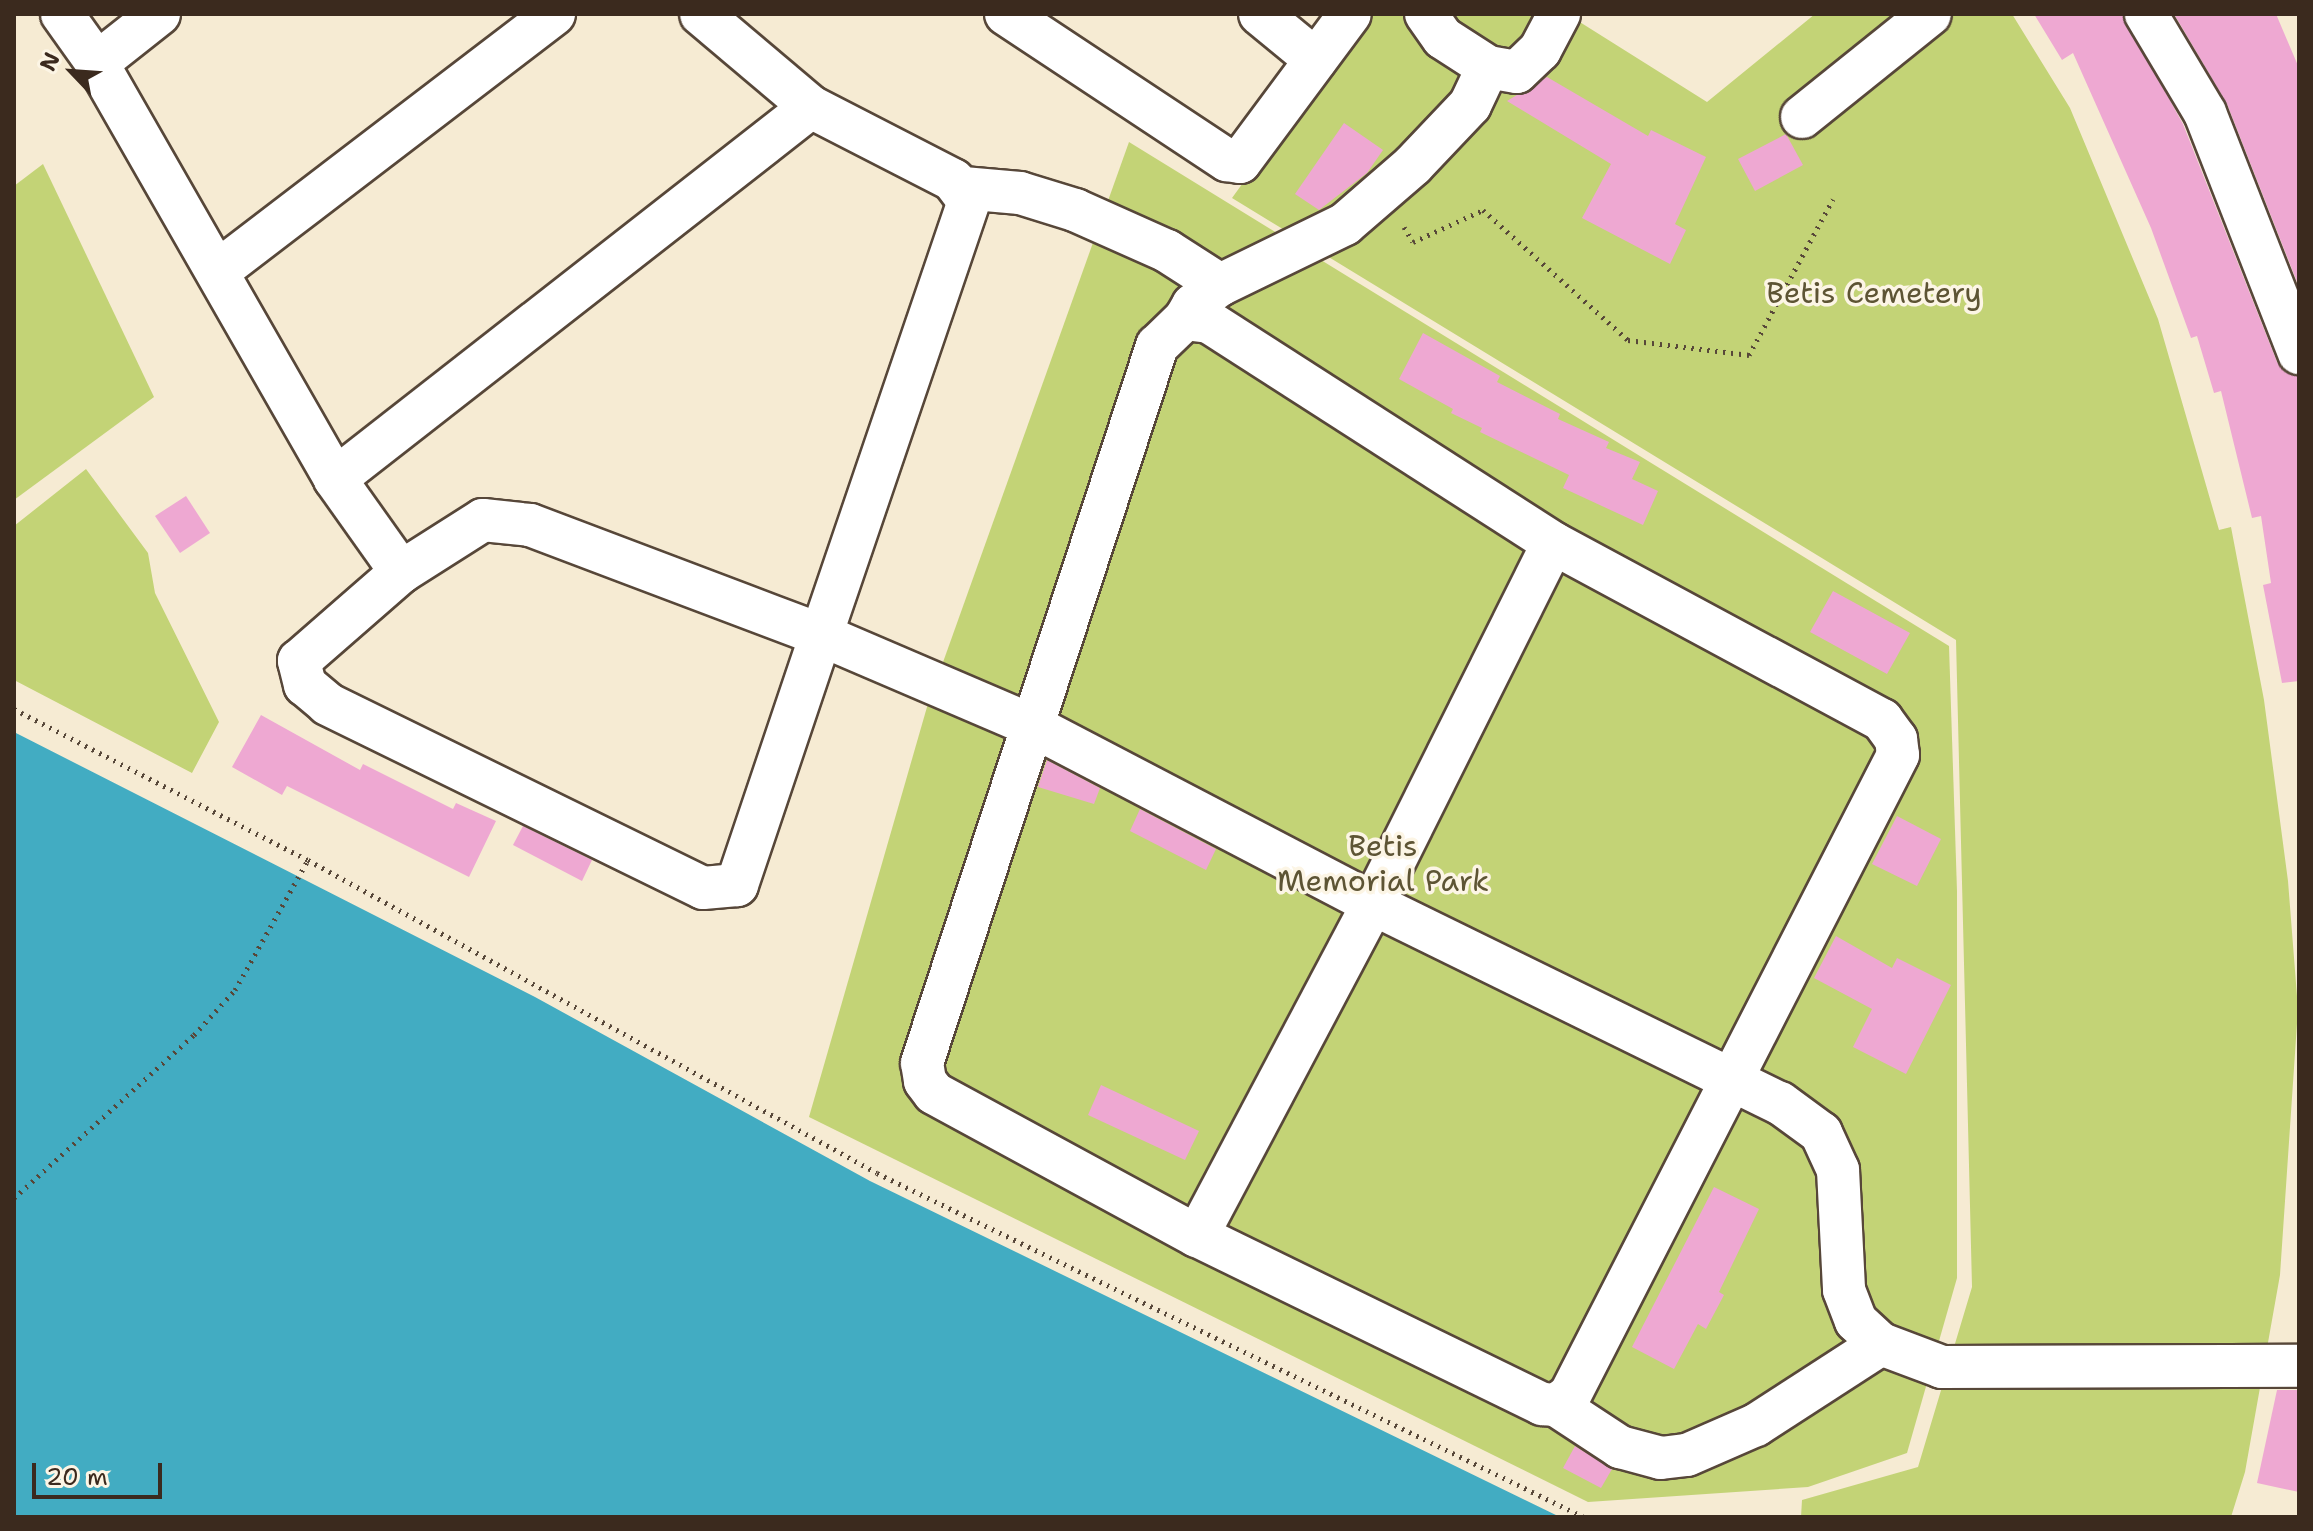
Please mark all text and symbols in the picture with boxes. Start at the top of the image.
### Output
north arrow [32,32,112,112]
text: N [33,48,67,76]
park label: Betis Cemetery [1766,275,1982,311]
park label: Betis Memorial Park [1277,828,1489,898]
scale bar [36,1447,166,1497]
text: 20 m [46,1461,108,1493]

